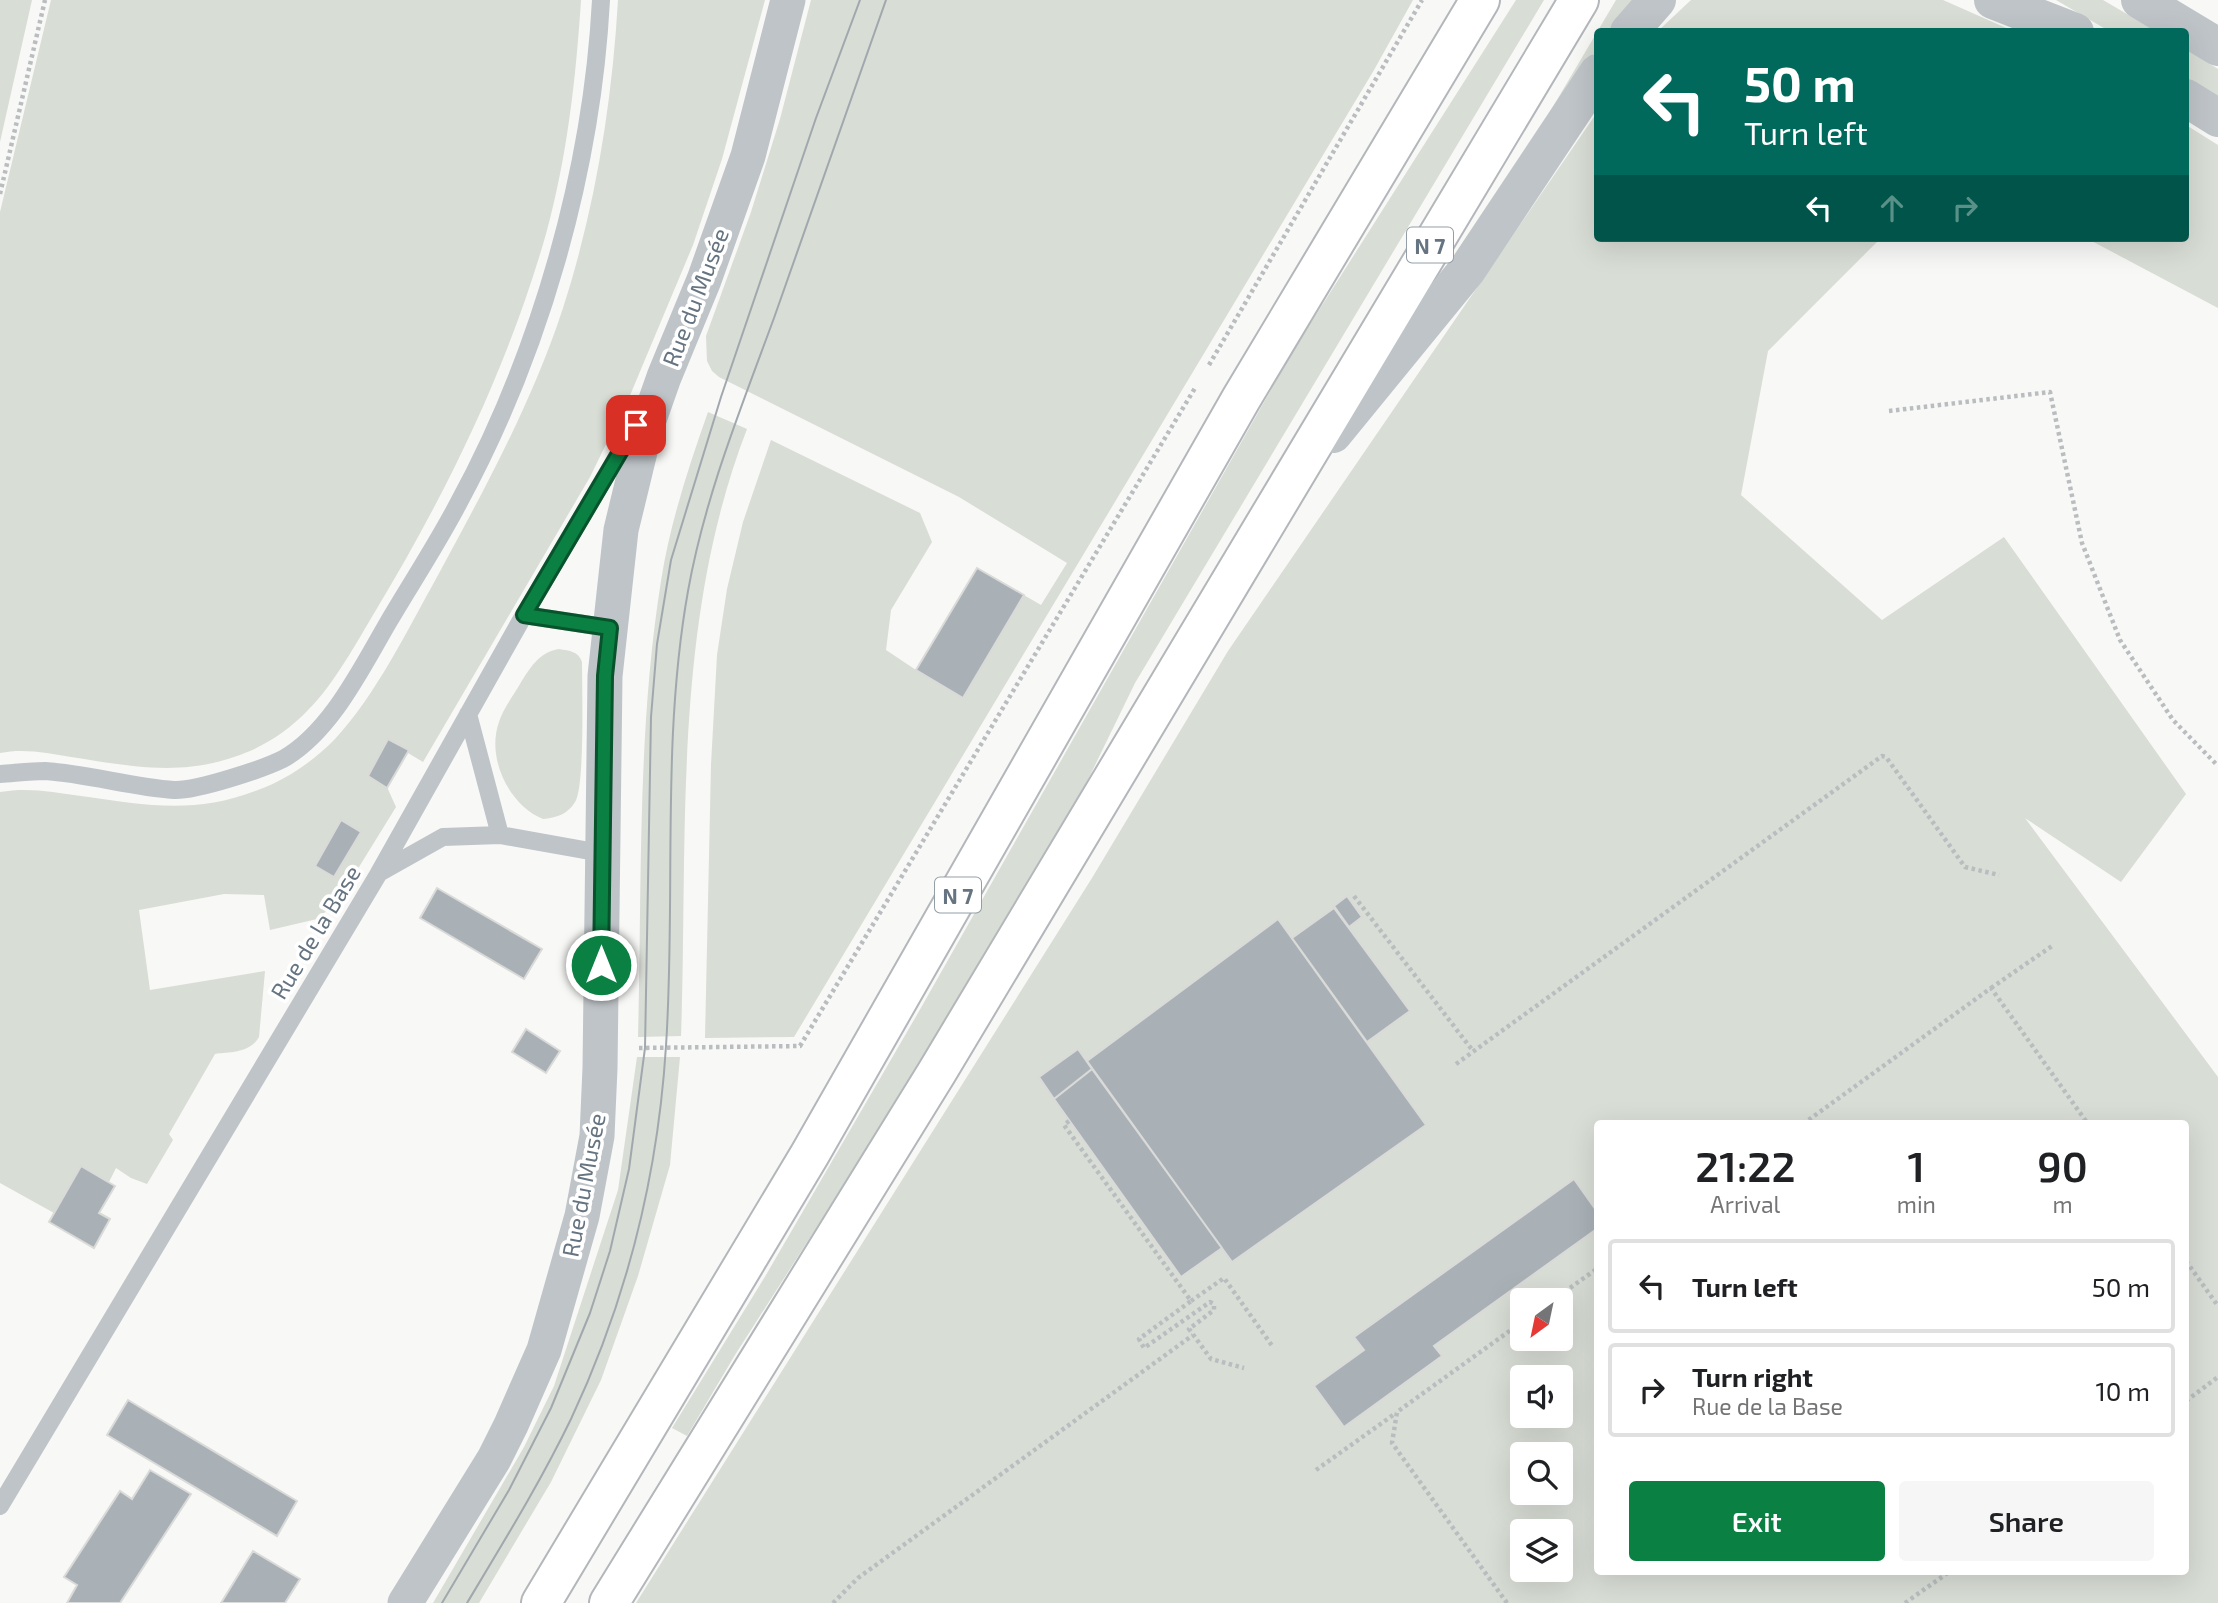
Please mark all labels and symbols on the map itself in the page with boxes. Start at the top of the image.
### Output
street label: Rue du Musée [656,224,734,370]
road number: N 7 [1407,228,1453,262]
pin [606,395,666,455]
street label: Rue de la Base [264,860,366,1004]
road number: N 7 [935,878,981,912]
position arrow [564,928,638,1002]
street label: Rue du Musée [555,1111,611,1259]
north arrow [1510,1288,1573,1351]

